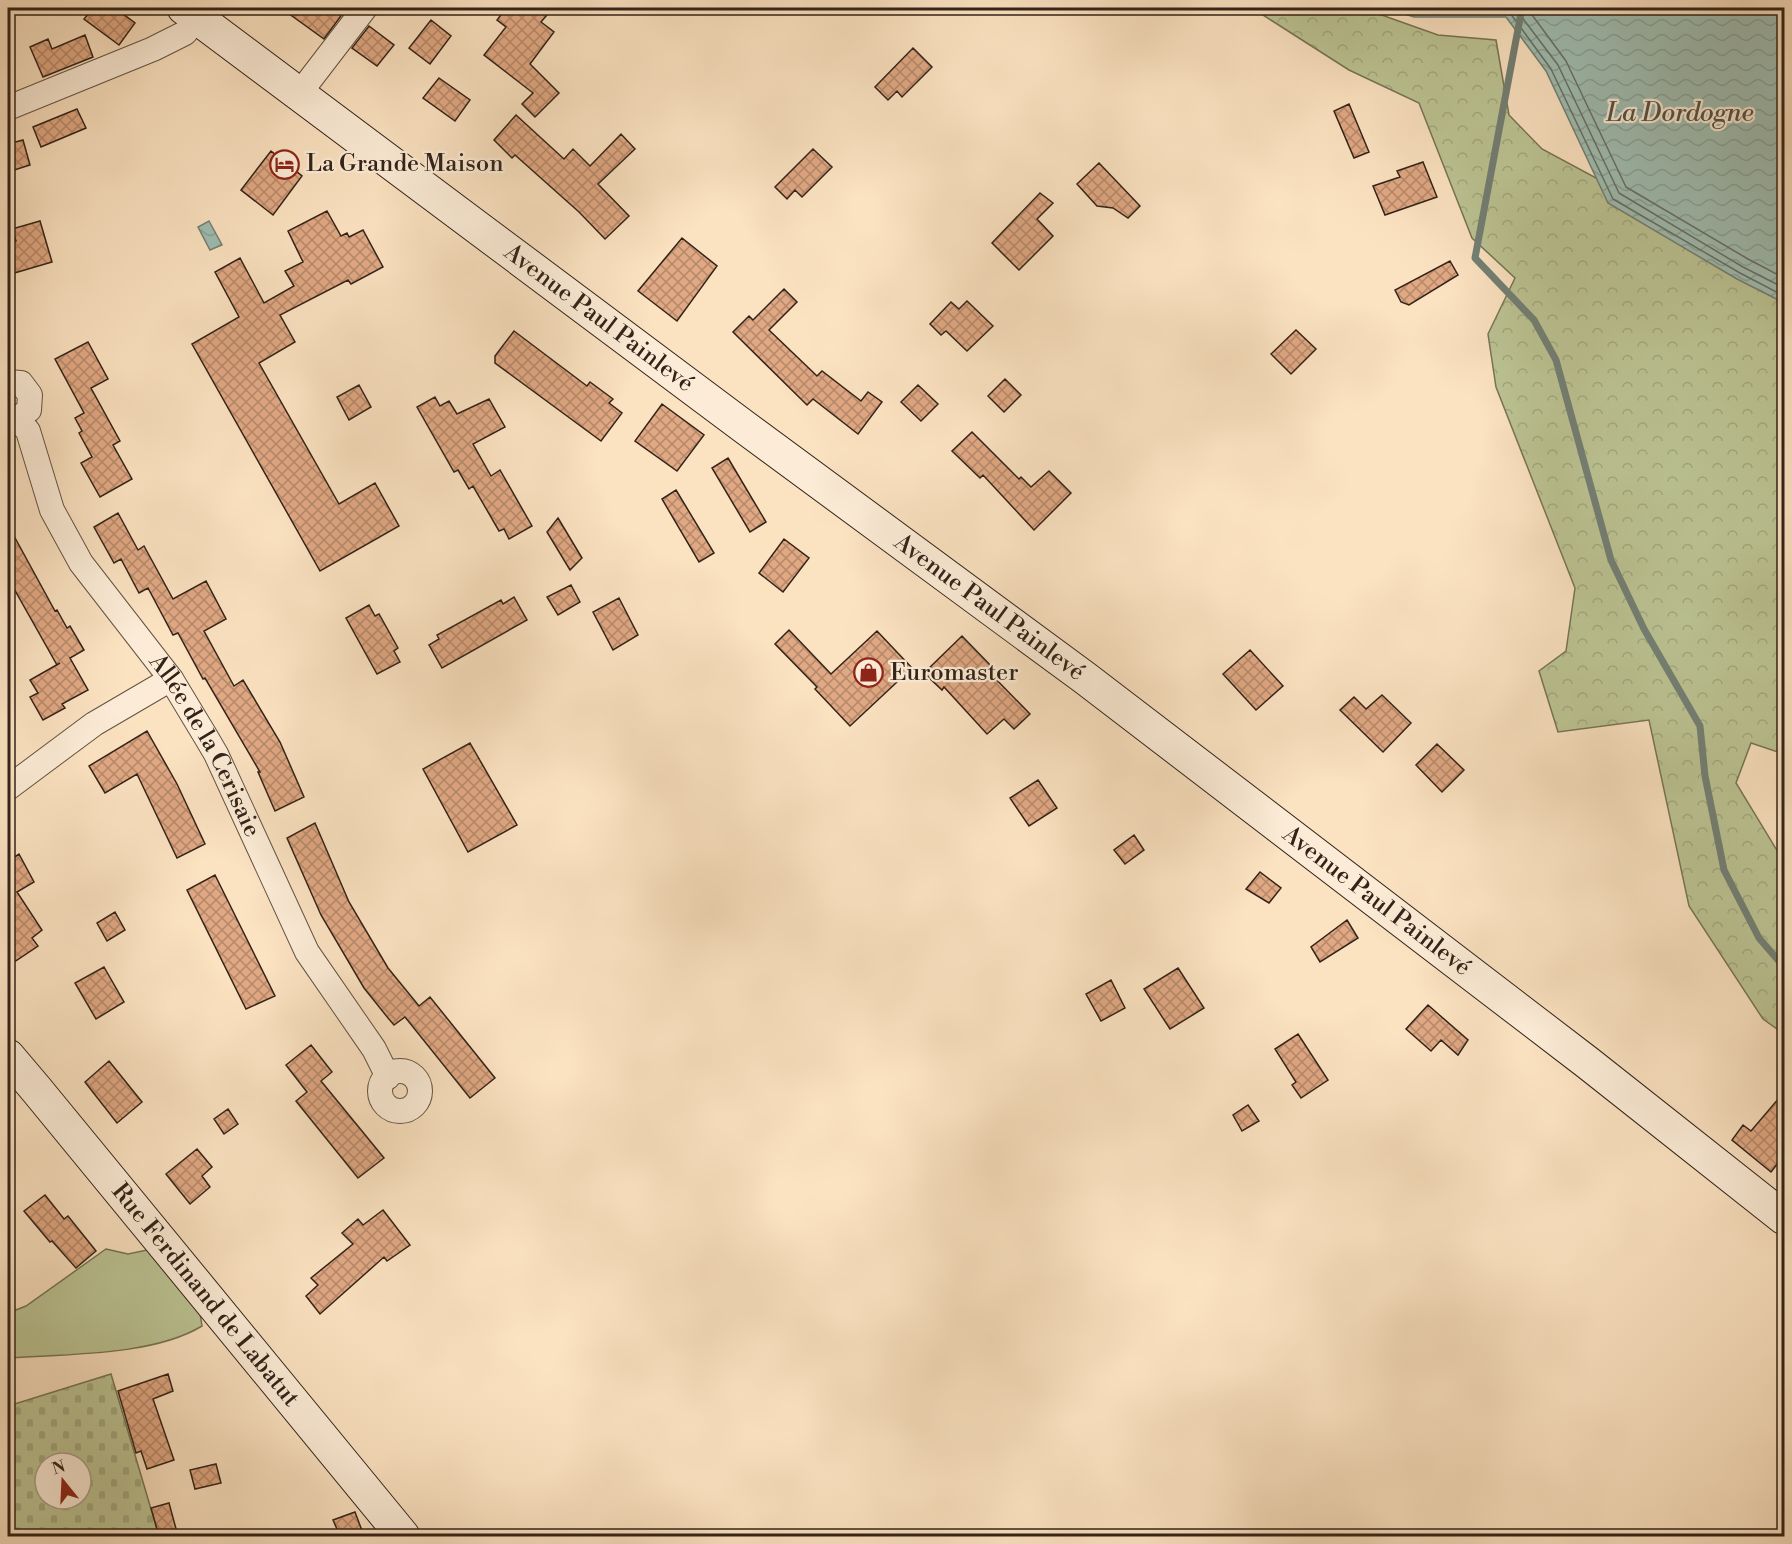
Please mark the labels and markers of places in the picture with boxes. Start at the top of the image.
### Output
hotel icon: La Grande Maison [269,148,301,180]
place label: La Grande Maison [306,149,504,179]
shop icon: Euromaster [853,657,885,689]
place label: Euromaster [890,658,1019,688]

